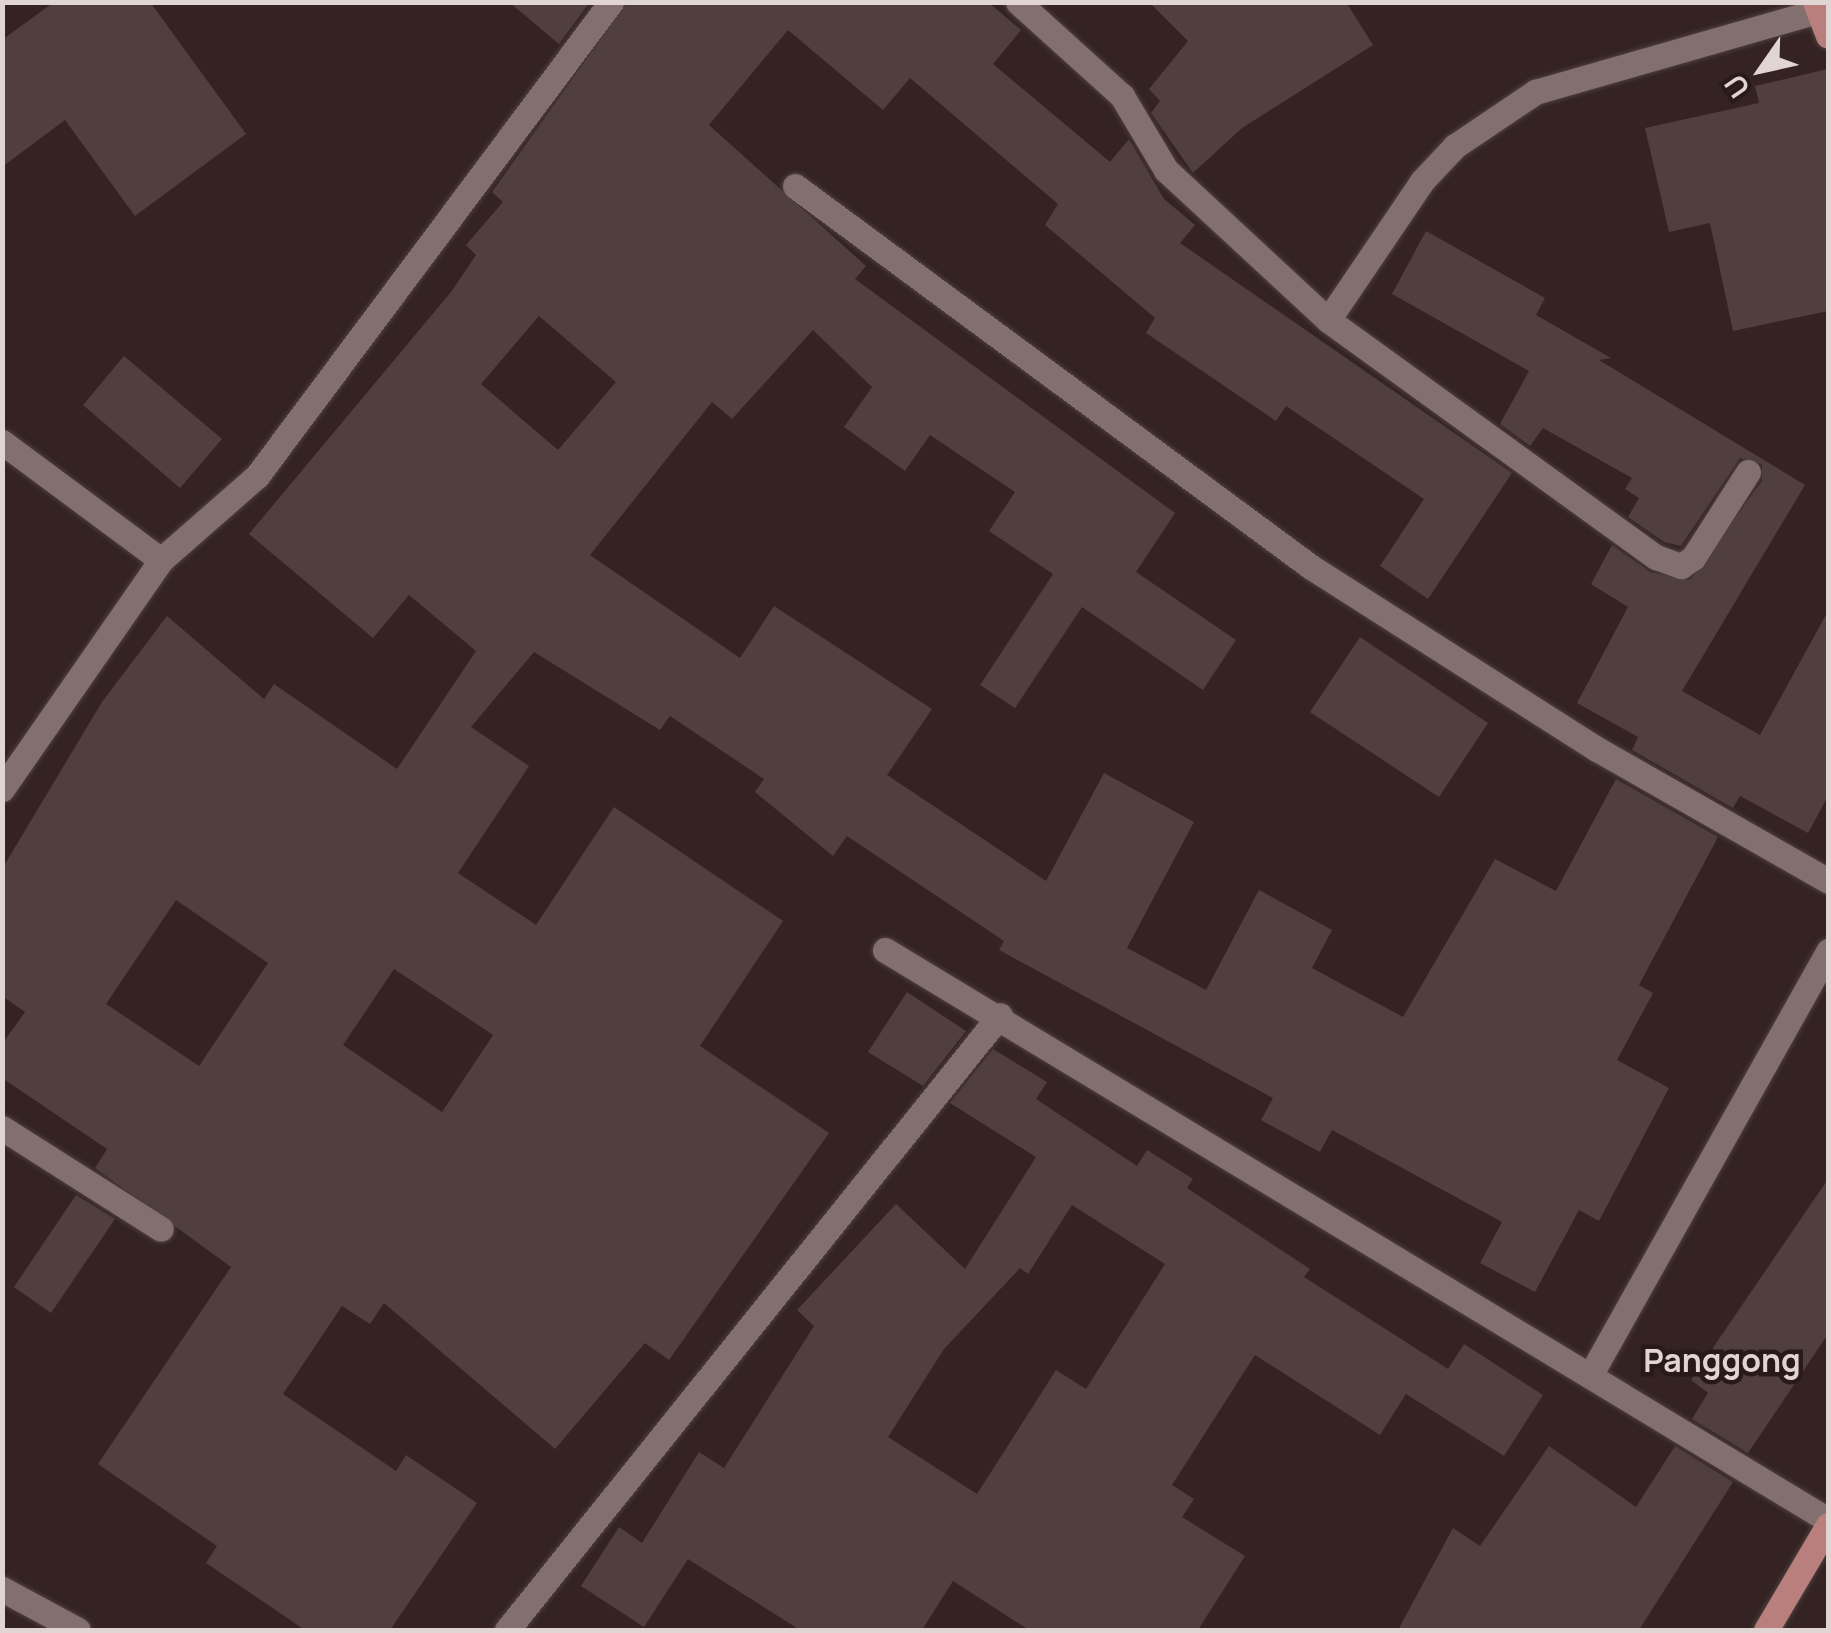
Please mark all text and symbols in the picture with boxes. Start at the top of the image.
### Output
north arrow [1711,20,1811,120]
text: U [1715,68,1758,106]
district label: Panggong [1643,1341,1801,1379]

